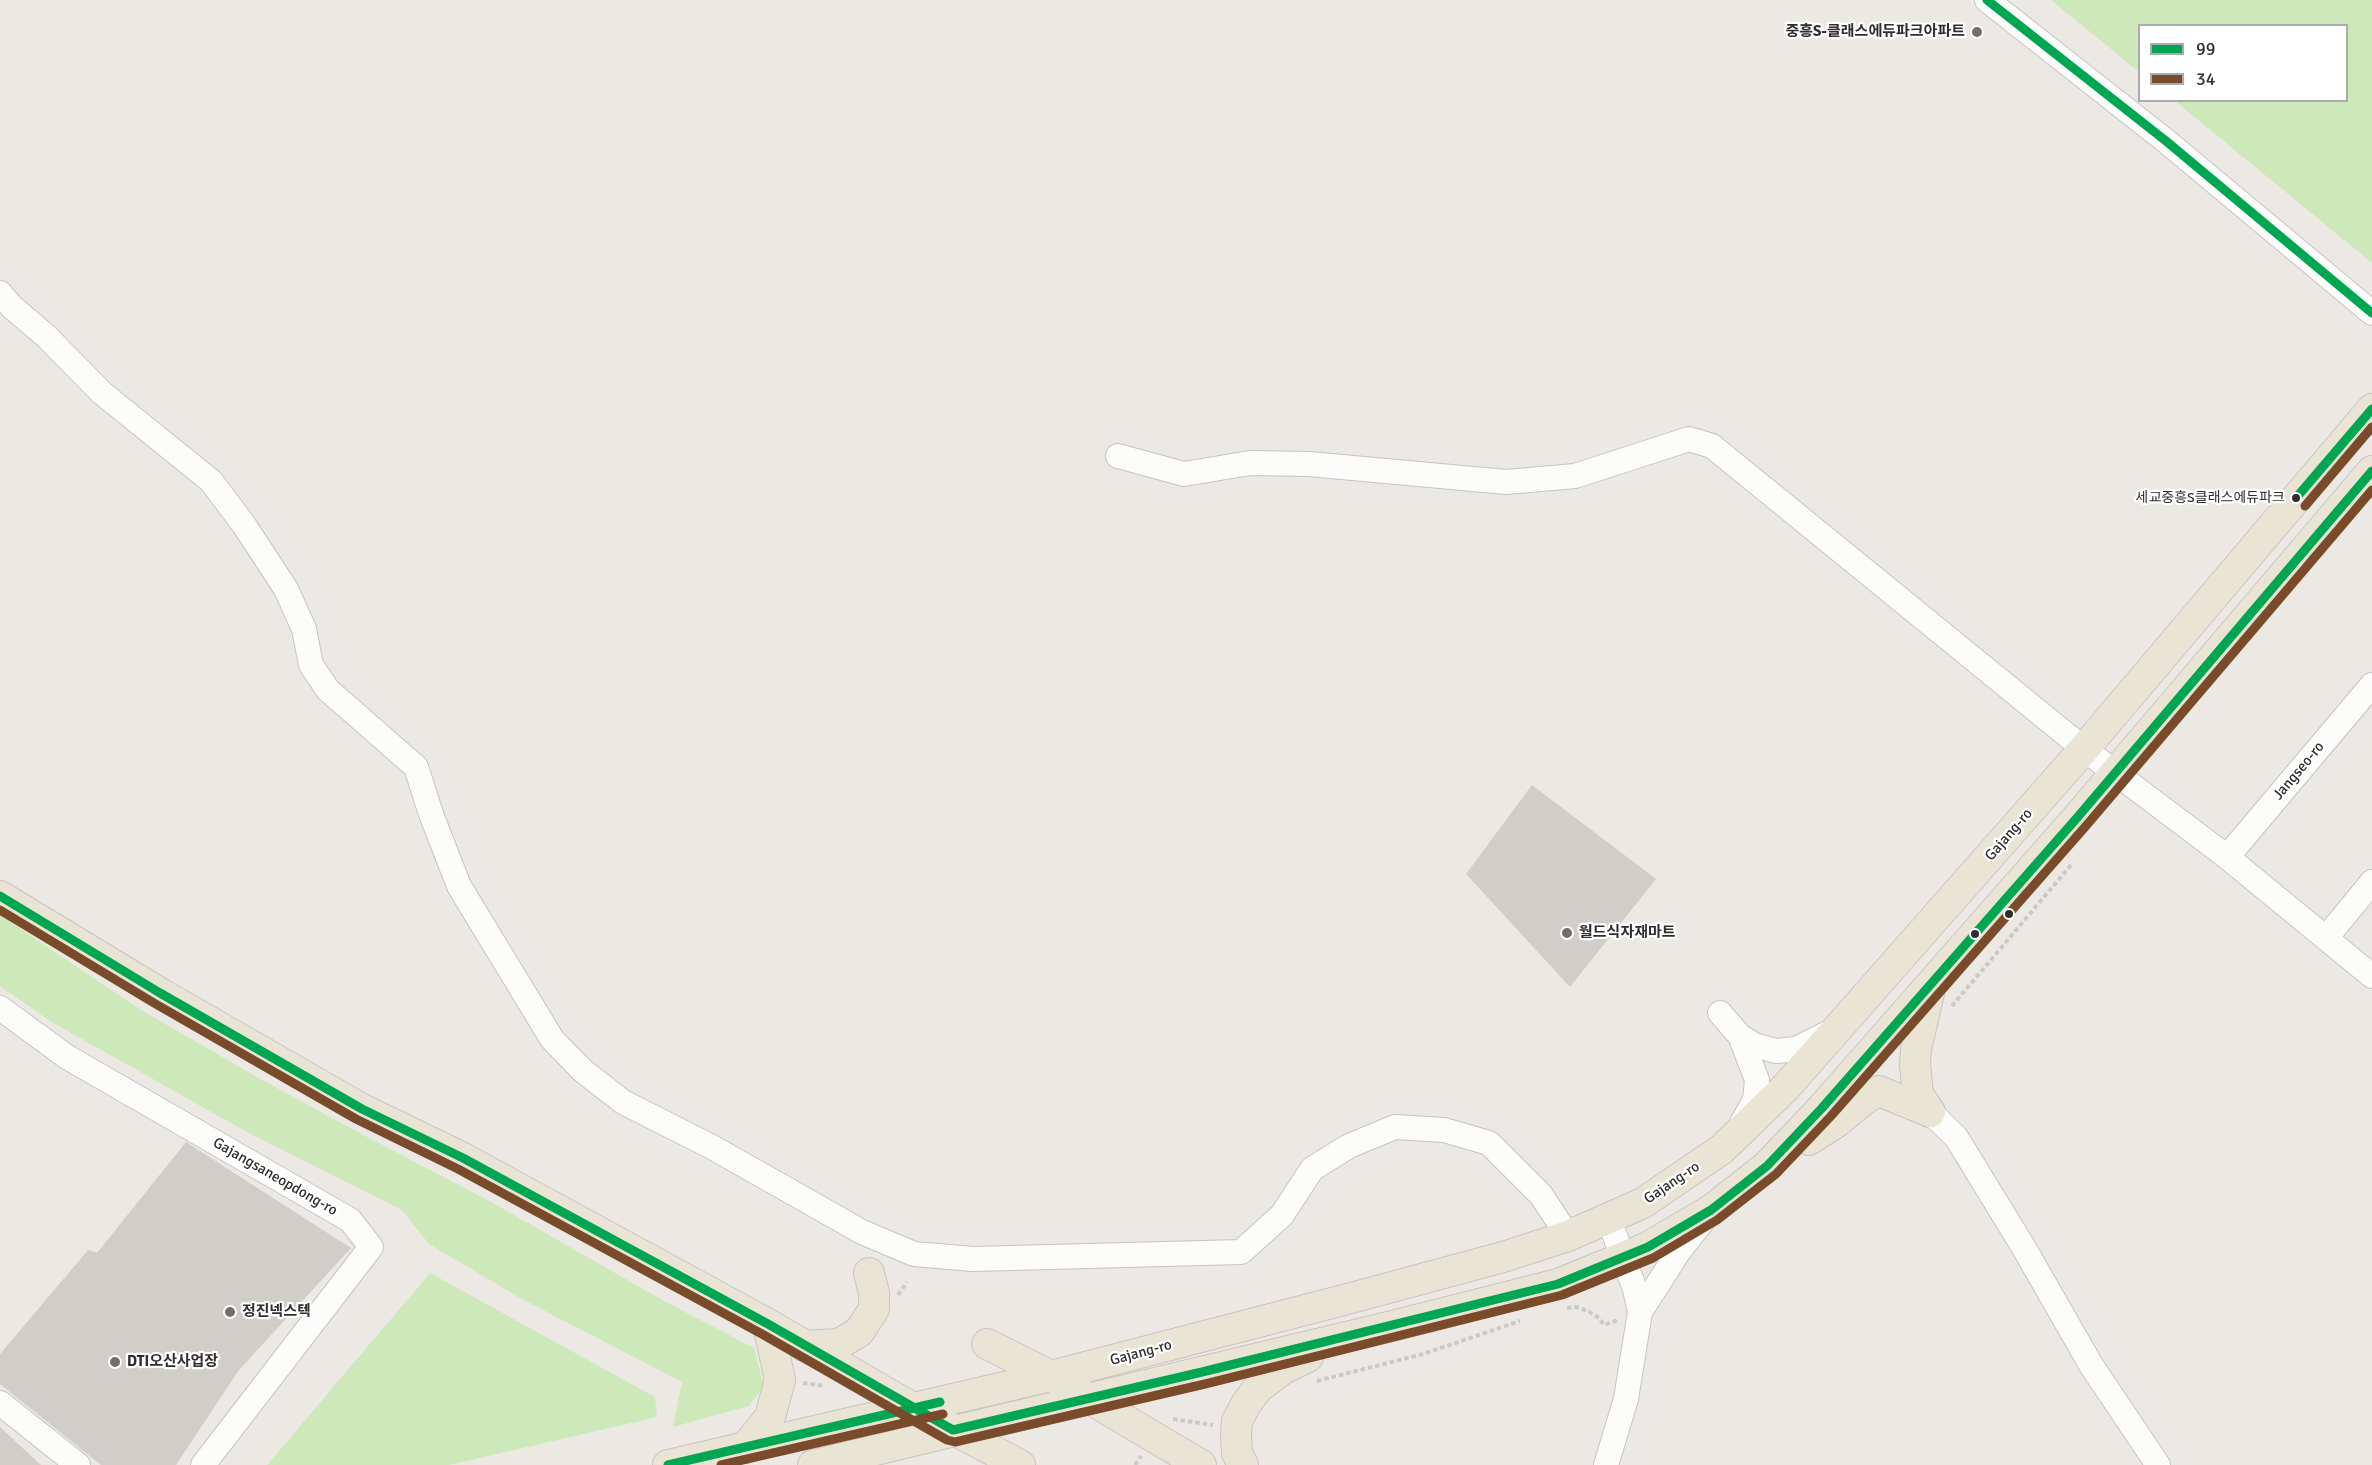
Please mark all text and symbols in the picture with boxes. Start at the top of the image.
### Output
place label: 중흥S-클래스에듀파크아파트 [1785,23,1965,41]
legend [2138,24,2348,102]
marker: 중흥S-클래스에듀파크아파트 [1970,25,1984,39]
text: 99 [2196,38,2215,60]
text: 34 [2196,68,2215,90]
place label: 세교중흥S클래스에듀파크 [2136,490,2285,506]
marker: 세교중흥S클래스에듀파크 [2290,492,2302,504]
street label: Jangseo-ro [2270,738,2328,804]
street label: Gajang-ro [1981,805,2037,865]
unlabelled marker [2003,908,2015,920]
place label: 월드식자재마트 [1579,924,1676,942]
marker: 월드식자재마트 [1560,926,1574,940]
unlabelled marker [1969,928,1981,940]
street label: Gajangsaneopdong-ro [209,1134,341,1220]
street label: Gajang-ro [1641,1158,1703,1208]
place label: 정진넥스텍 [242,1303,311,1321]
marker: 정진넥스텍 [223,1305,237,1319]
street label: Gajang-ro [1108,1336,1174,1370]
place label: DTI오산사업장 [127,1353,218,1371]
marker: DTI오산사업장 [108,1355,122,1369]

